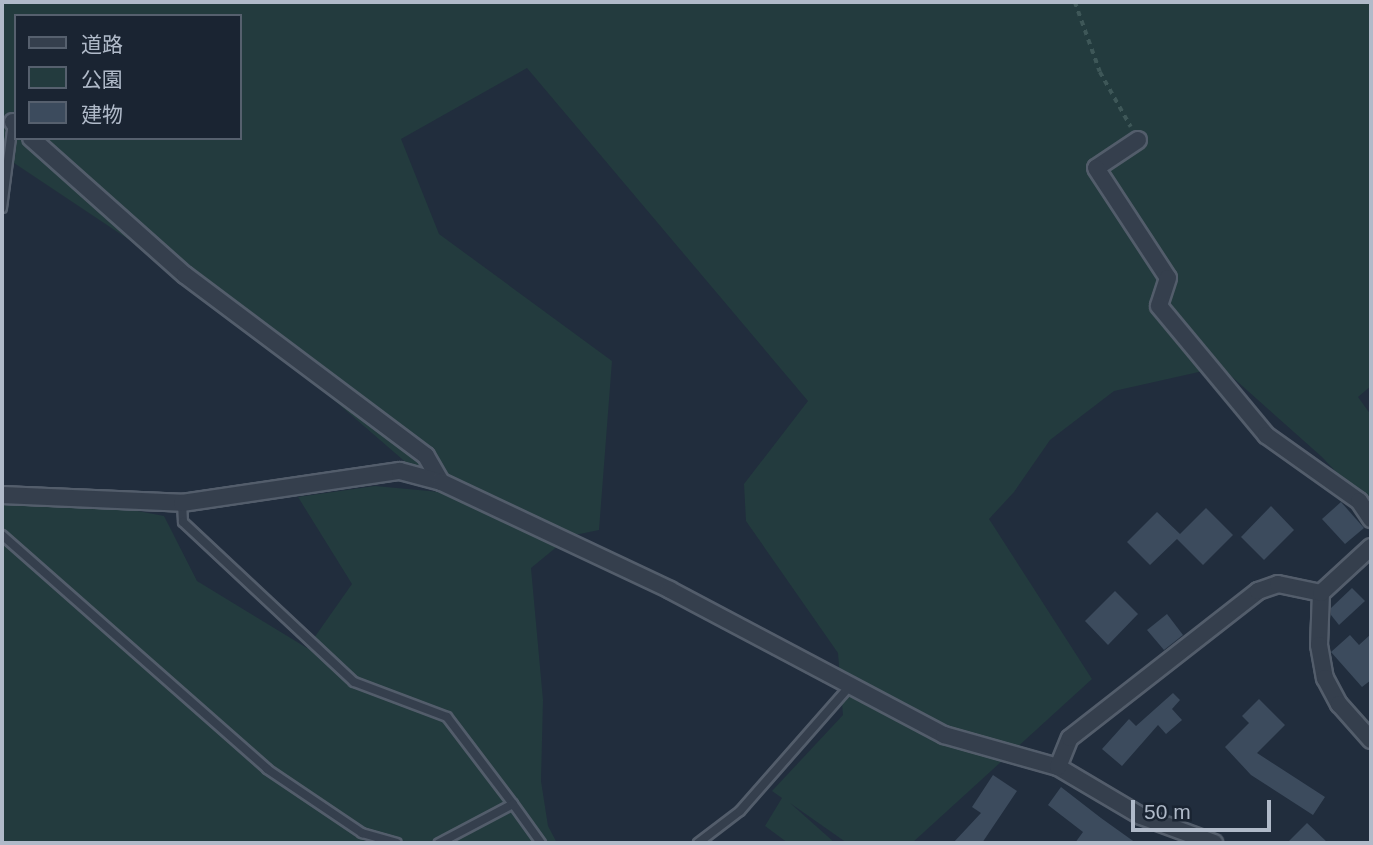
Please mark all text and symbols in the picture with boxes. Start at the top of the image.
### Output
legend [14,14,242,140]
text: 道路 [81,33,123,56]
text: 公園 [81,68,123,91]
text: 建物 [81,103,123,126]
scale bar [1135,786,1275,830]
text: 50 m [1144,800,1191,823]

